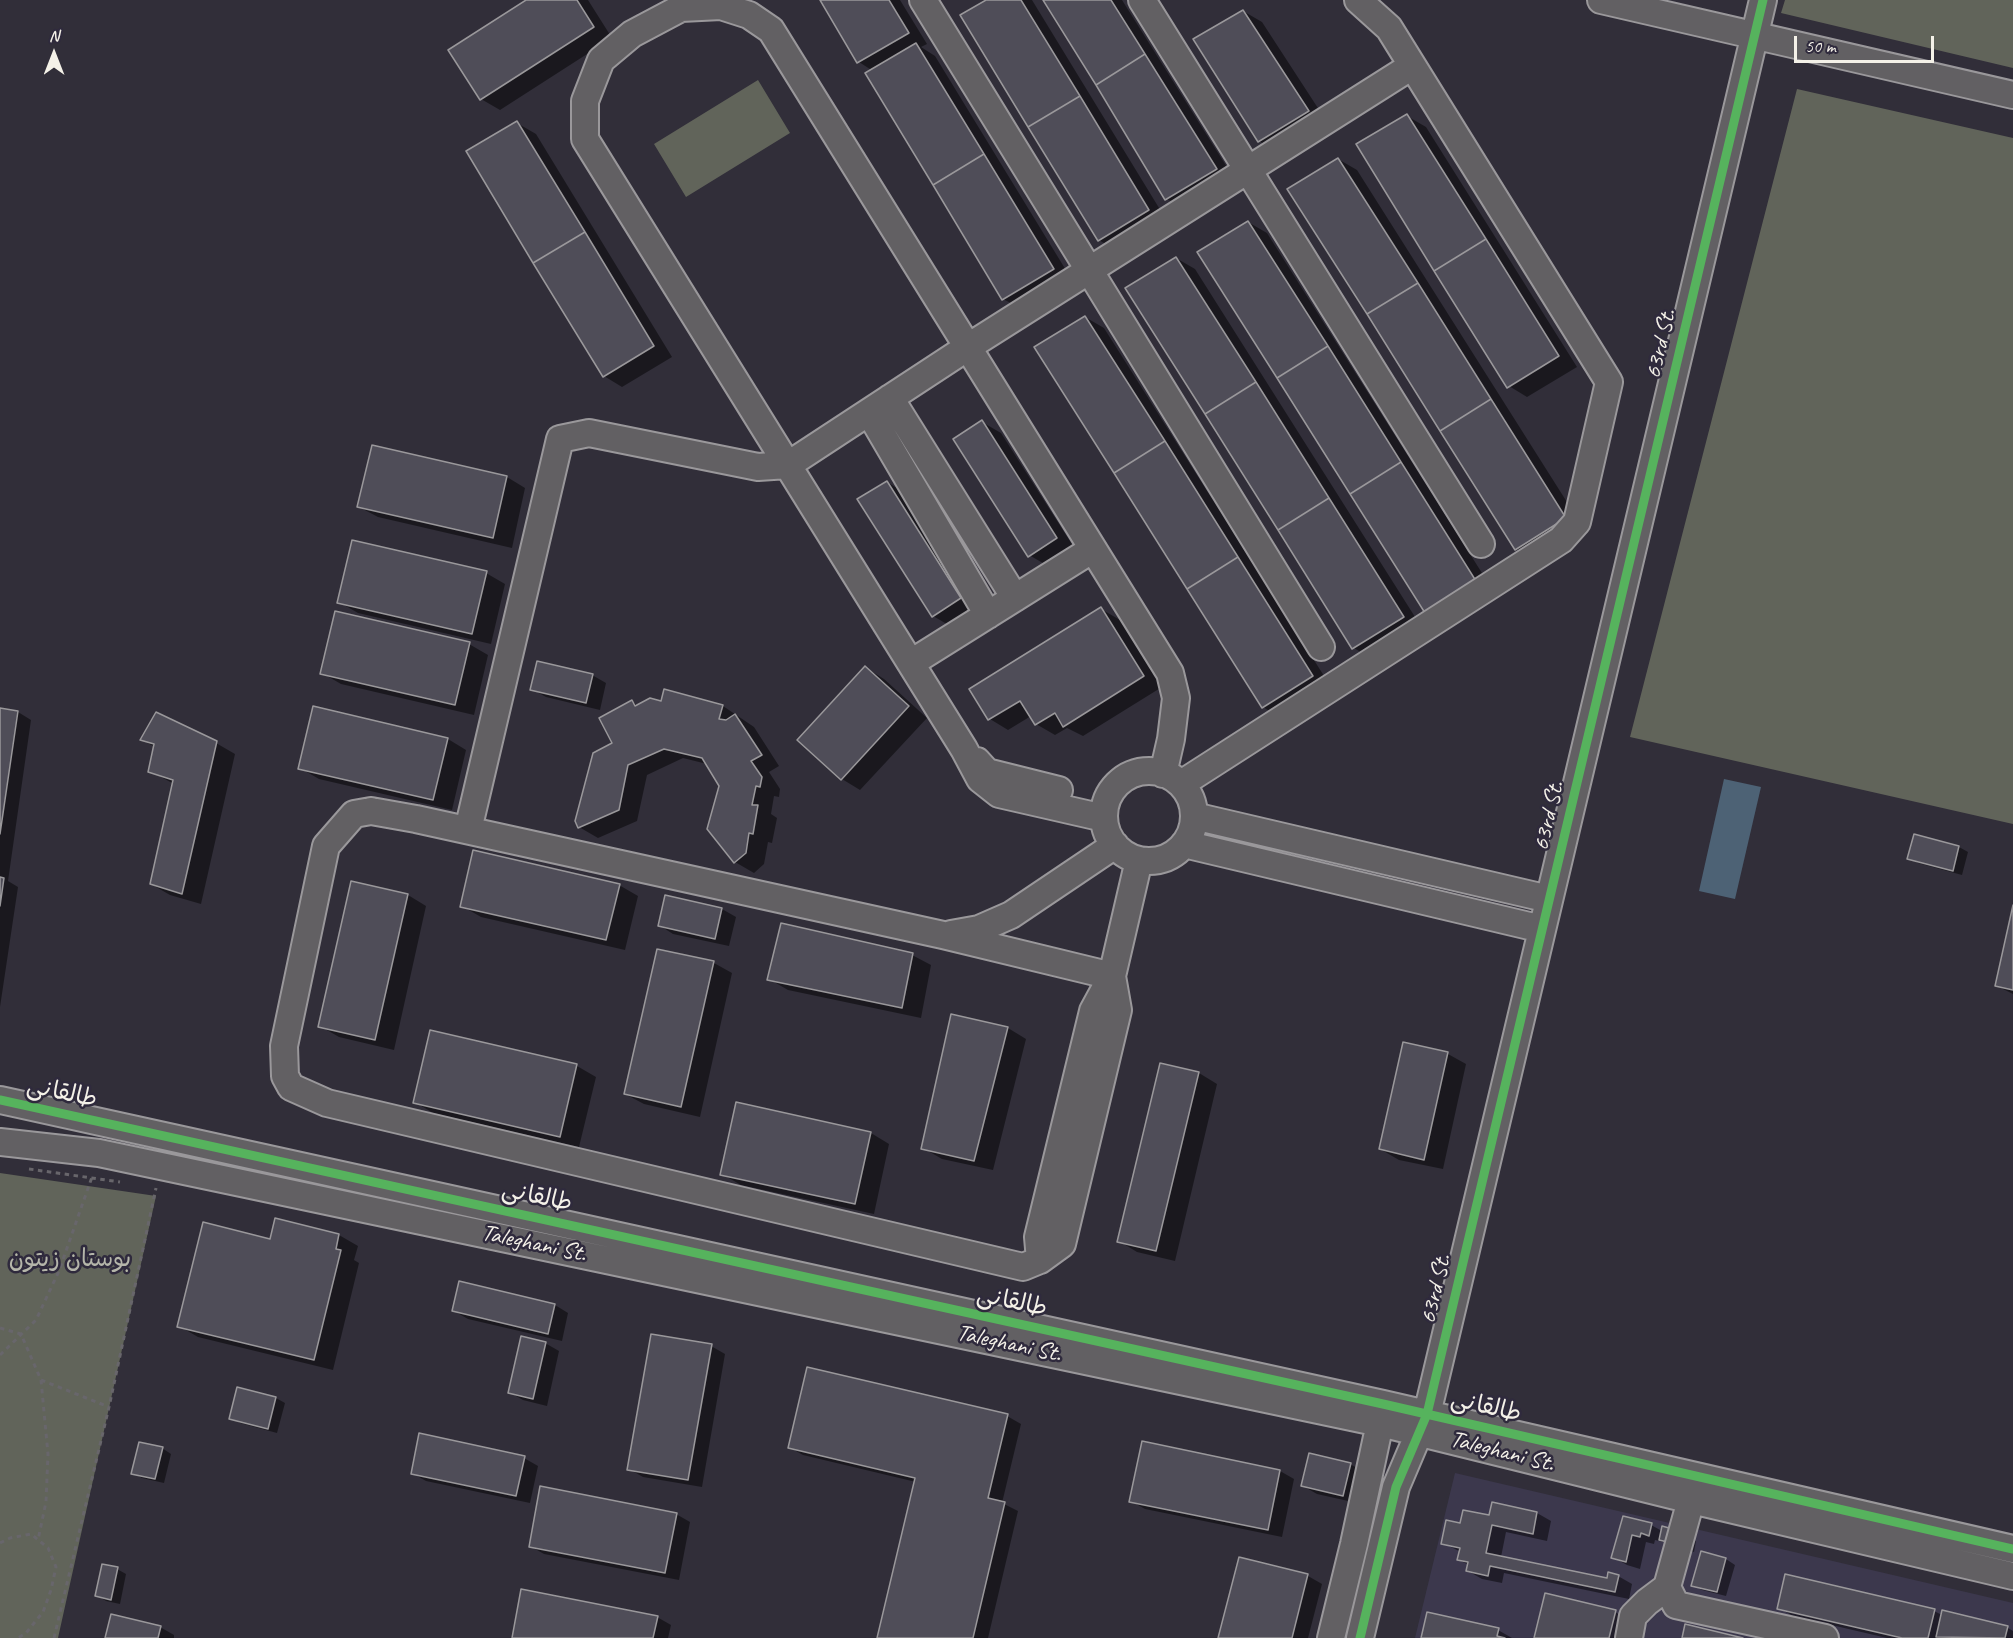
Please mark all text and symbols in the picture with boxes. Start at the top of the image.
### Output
north arrow [24,24,84,84]
scale bar [1797,24,1936,62]
text: N [49,26,59,46]
text: 50 m [1805,35,1836,57]
street label: 63rd St. [1639,307,1683,381]
street label: 63rd St. [1527,779,1571,853]
street label: طالقانی [24,1072,100,1114]
street label: طالقانی [499,1176,575,1218]
street label: Taleghani St. [479,1219,589,1269]
park label: بوستان زیتون [9,1246,131,1274]
street label: 63rd St. [1414,1252,1458,1326]
street label: طالقانی [974,1281,1050,1323]
street label: Taleghani St. [954,1319,1064,1369]
street label: طالقانی [1448,1385,1524,1429]
street label: Taleghani St. [1447,1425,1557,1479]

